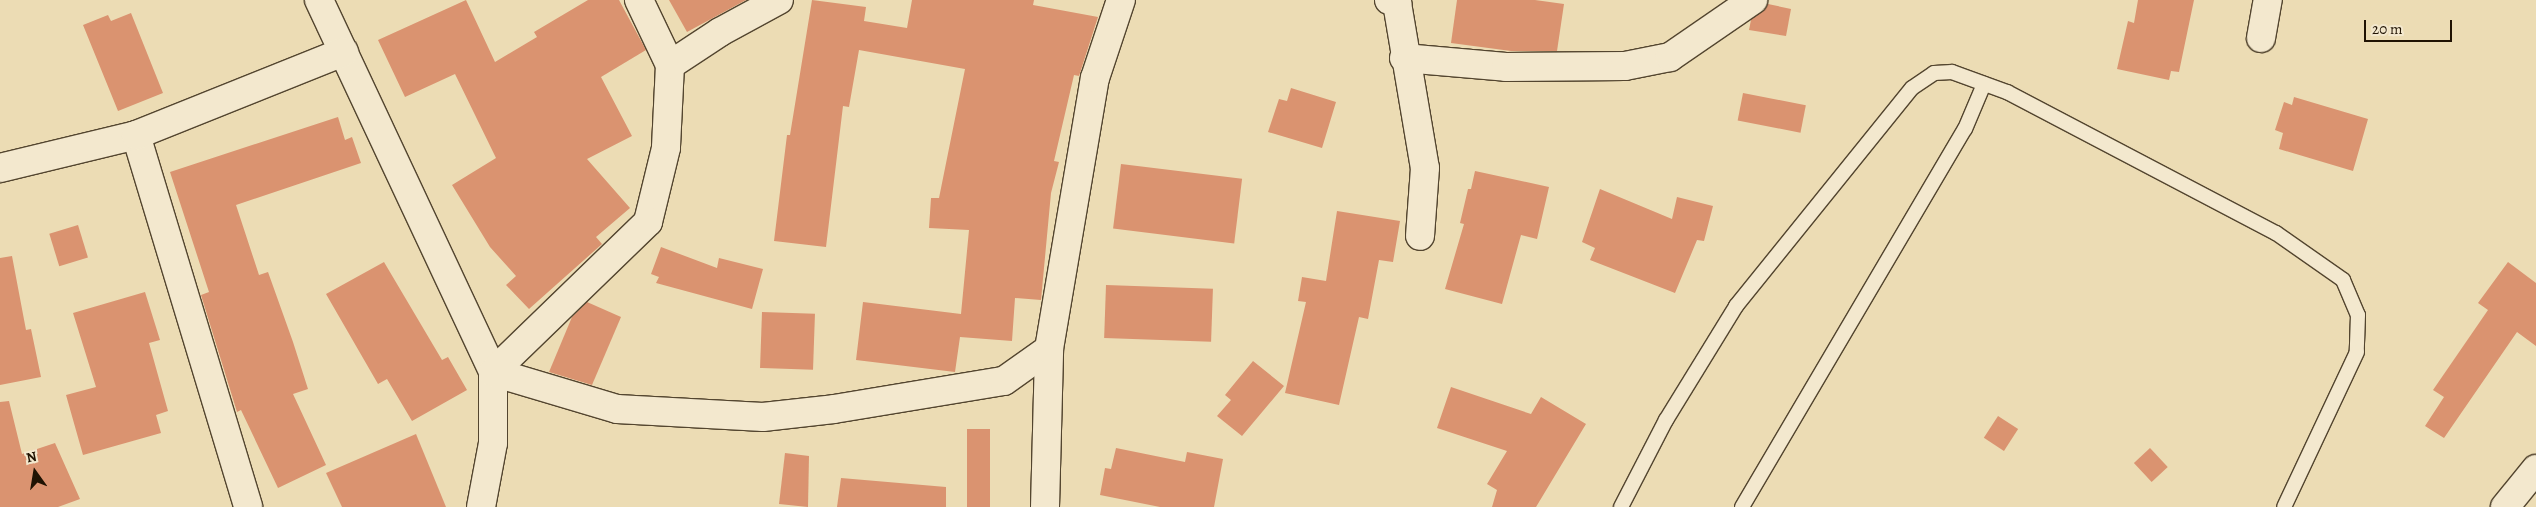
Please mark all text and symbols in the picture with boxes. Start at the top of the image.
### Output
scale bar [2366,10,2454,42]
text: 20 m [2372,19,2403,39]
text: N [24,446,39,467]
north arrow [10,447,60,497]

